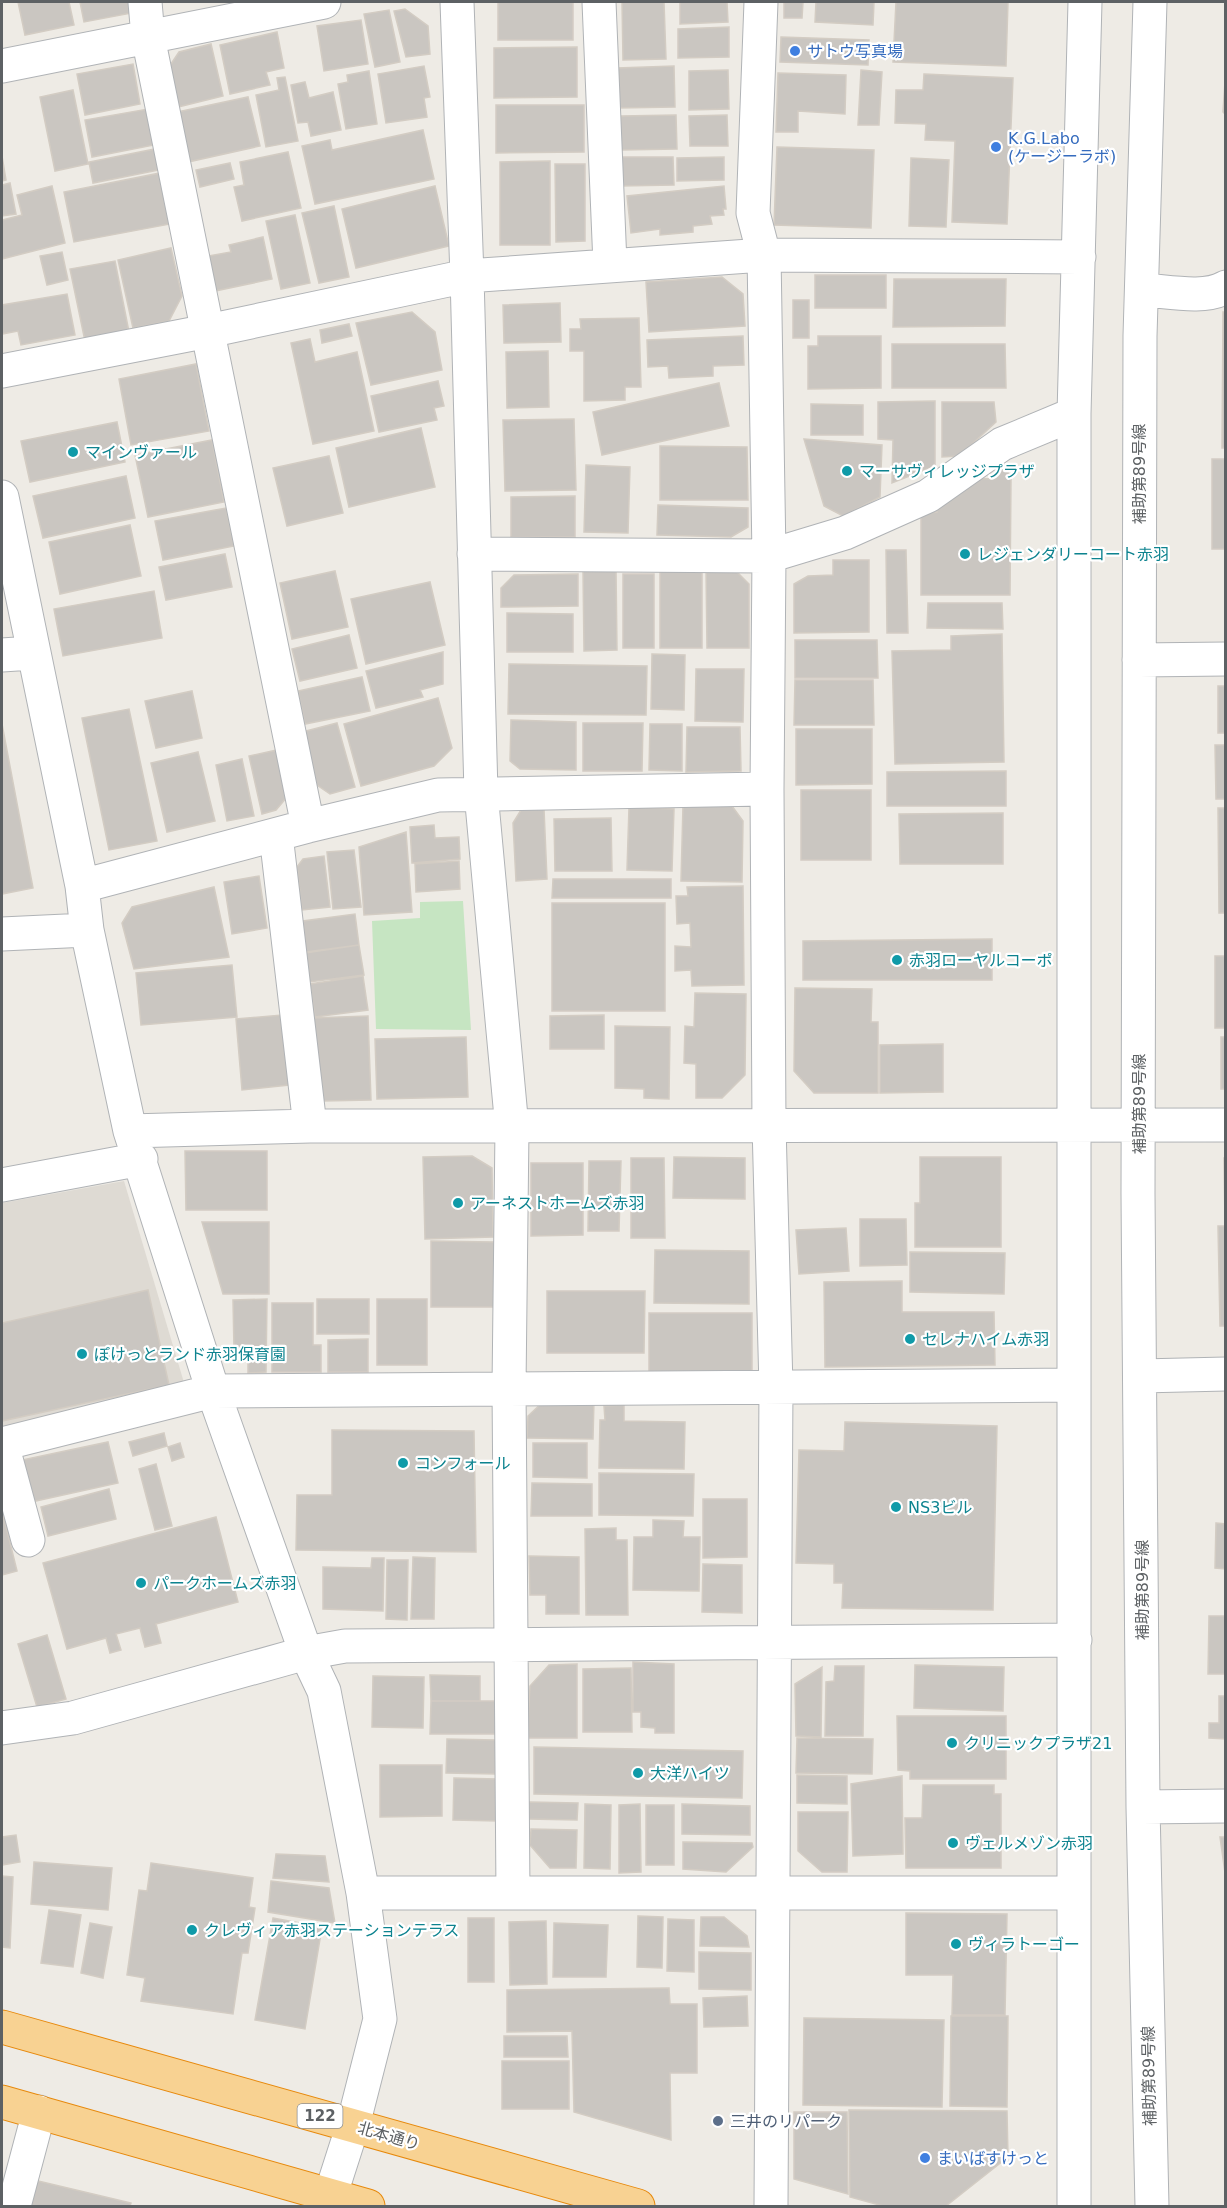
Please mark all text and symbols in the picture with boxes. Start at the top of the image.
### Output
place label: サトウ写真場 [807,42,903,61]
marker: サトウ写真場 [788,44,802,58]
place label: K.G.Labo (ケージーラボ) [1008,129,1116,166]
marker: K.G.Labo (ケージーラボ) [989,140,1003,154]
street label: 補助第89号線 [1130,424,1149,524]
place label: マインヴァール [85,443,197,462]
marker: マインヴァール [66,445,80,459]
place label: マーサヴィレッジプラザ [859,462,1035,481]
marker: マーサヴィレッジプラザ [840,464,854,478]
place label: レジェンダリーコート赤羽 [977,545,1169,564]
marker: レジェンダリーコート赤羽 [958,547,972,561]
place label: 赤羽ローヤルコーポ [909,951,1053,970]
marker: 赤羽ローヤルコーポ [890,953,904,967]
street label: 補助第89号線 [1130,1054,1149,1154]
place label: アーネストホームズ赤羽 [470,1194,645,1213]
marker: アーネストホームズ赤羽 [451,1196,465,1210]
place label: セレナハイム赤羽 [922,1330,1049,1349]
marker: セレナハイム赤羽 [903,1332,917,1346]
place label: ぽけっとランド赤羽保育園 [94,1345,286,1364]
marker: ぽけっとランド赤羽保育園 [75,1347,89,1361]
place label: コンフォール [415,1454,511,1473]
marker: コンフォール [396,1456,410,1470]
place label: NS3ビル [908,1498,972,1517]
marker: NS3ビル [889,1500,903,1514]
street label: 補助第89号線 [1133,1540,1152,1640]
place label: パークホームズ赤羽 [153,1574,297,1593]
marker: パークホームズ赤羽 [134,1576,148,1590]
place label: クリニックプラザ21 [964,1734,1112,1753]
marker: クリニックプラザ21 [945,1736,959,1750]
place label: 大洋ハイツ [650,1764,730,1783]
marker: 大洋ハイツ [631,1766,645,1780]
place label: ヴェルメゾン赤羽 [965,1834,1093,1853]
marker: ヴェルメゾン赤羽 [946,1836,960,1850]
place label: クレヴィア赤羽ステーションテラス [204,1921,459,1940]
marker: クレヴィア赤羽ステーションテラス [185,1923,199,1937]
place label: ヴィラトーゴー [968,1935,1080,1954]
marker: ヴィラトーゴー [949,1937,963,1951]
street label: 補助第89号線 [1139,2026,1159,2126]
road number: 122 [298,2104,342,2128]
place label: 三井のリパーク [730,2112,842,2131]
marker: 三井のリパーク [711,2114,725,2128]
street label: 北本通り [356,2118,422,2154]
place label: まいばすけっと [937,2149,1049,2168]
marker: まいばすけっと [918,2151,932,2165]

